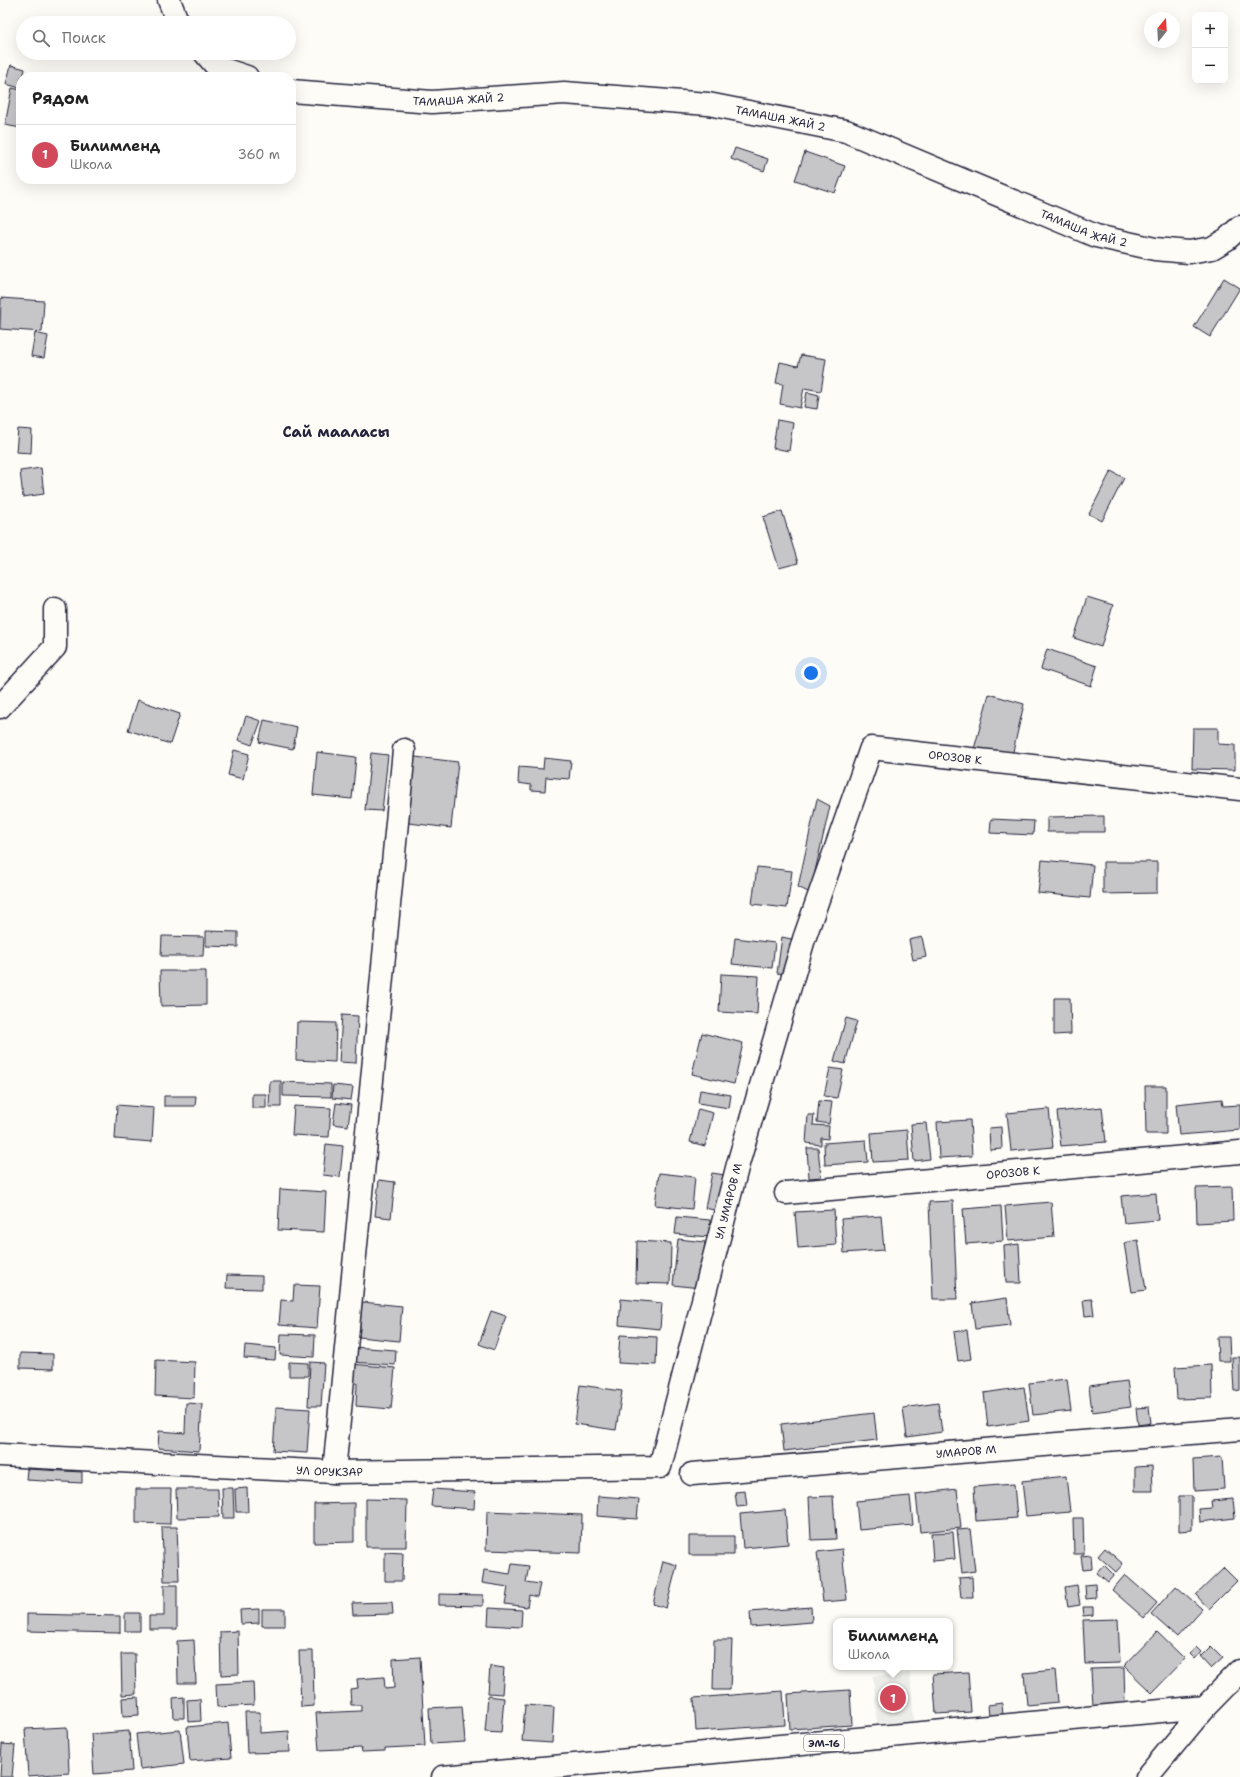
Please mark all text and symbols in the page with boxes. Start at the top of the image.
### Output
north arrow [1144,12,1180,48]
map controls [1192,12,1228,84]
button: + [1192,12,1228,48]
search box [16,16,296,60]
icon: search [30,27,52,49]
text: Поиск [62,28,106,48]
button: − [1192,48,1228,84]
text: Рядом [32,87,89,109]
street label: ТАМАША ЖАЙ 2 [412,90,505,110]
street label: ТАМАША ЖАЙ 2 [734,103,827,135]
text: Билимленд [70,136,160,156]
text: 1 [42,146,48,163]
text: 360 m [238,146,280,163]
text: Школа [70,156,112,173]
street label: ТАМАША ЖАЙ 2 [1038,206,1129,251]
district label: Сай мааласы [282,422,390,442]
your location [801,663,821,683]
street label: ОРОЗОВ К [928,747,983,768]
street label: УЛ УМАРОВ М [712,1161,746,1241]
street label: ОРОЗОВ К [986,1163,1041,1183]
street label: УМАРОВ М [935,1442,997,1462]
street label: УЛ ОРУКЗАР [296,1463,363,1480]
popup [833,1618,953,1670]
text: Билимленд [848,1626,938,1646]
text: Школа [848,1646,890,1663]
pin: 1 [880,1683,906,1713]
road number: ЭМ-16 [804,1735,844,1751]

